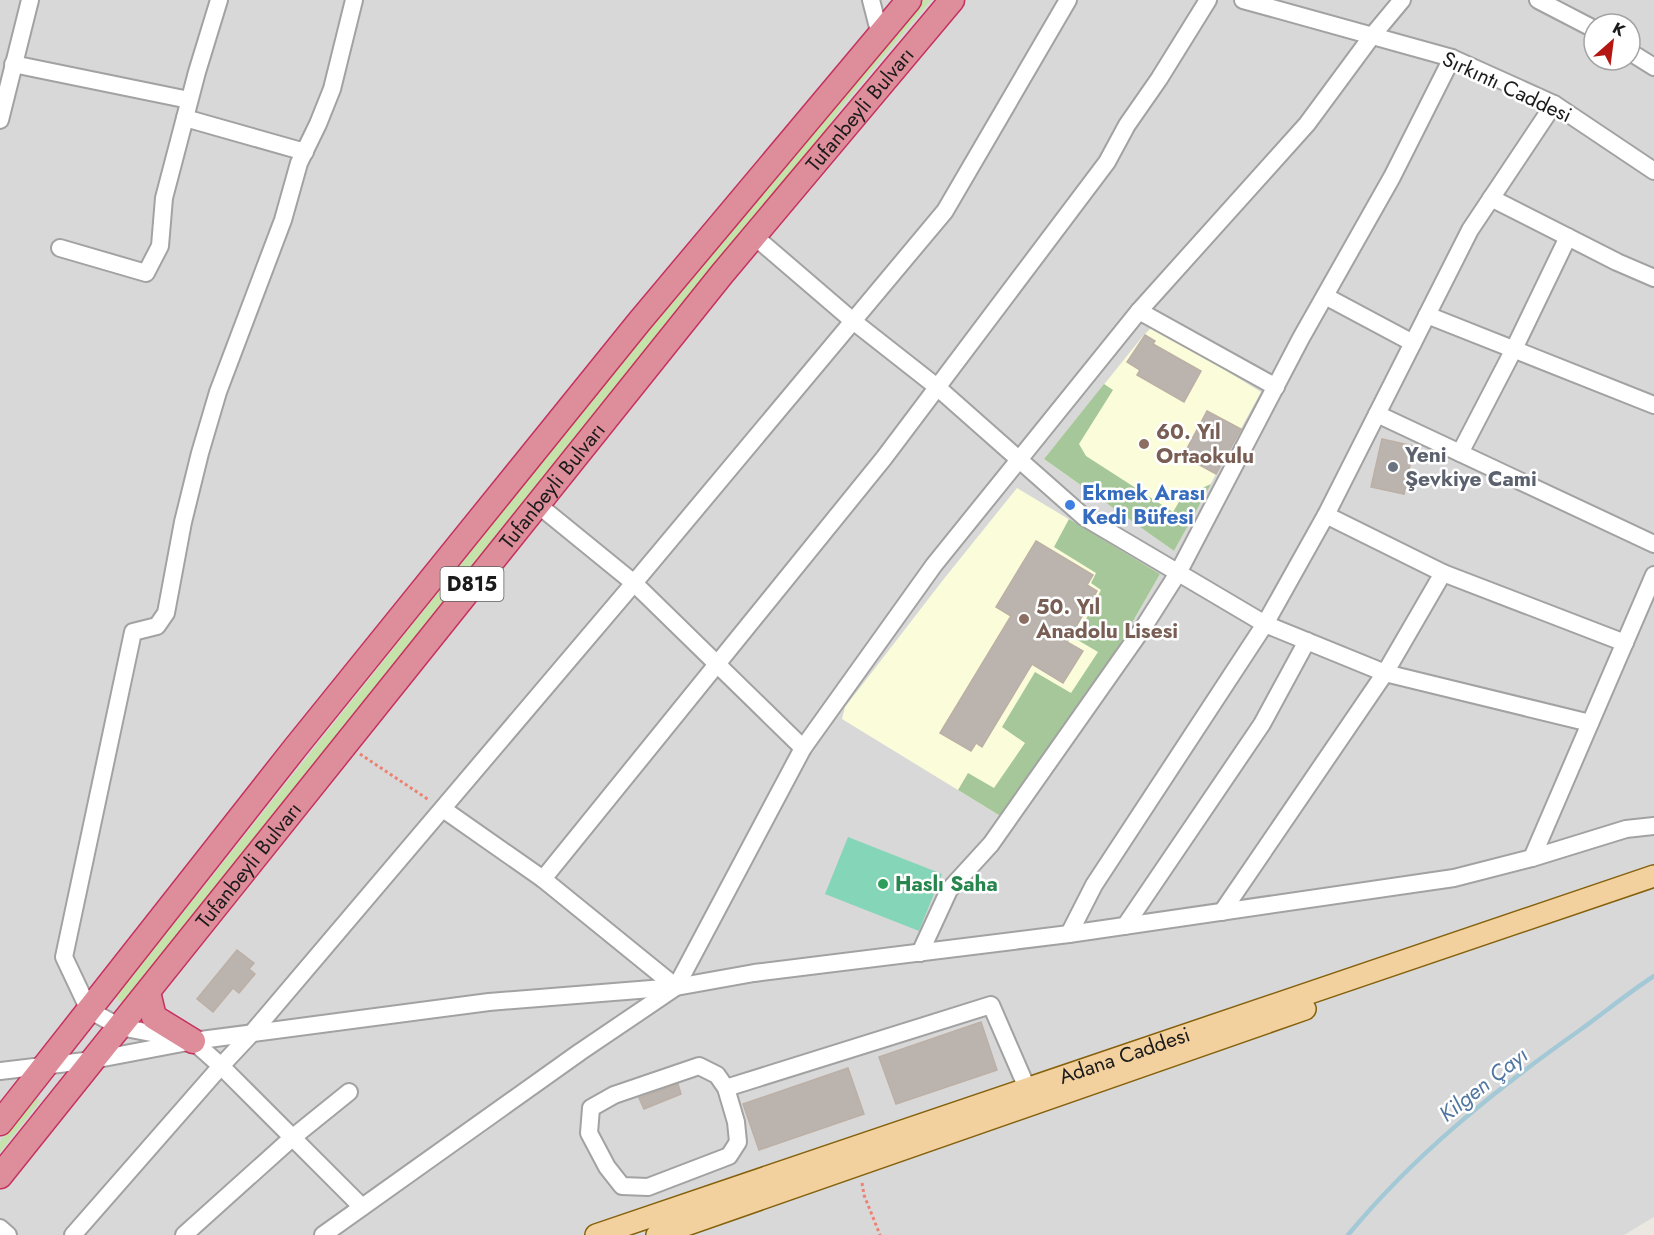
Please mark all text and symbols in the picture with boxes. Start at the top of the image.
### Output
north arrow [1582,12,1642,72]
text: K [1608,16,1630,42]
street label: Tufanbeyli Bulvarı [799,41,921,178]
street label: Sırkıntı Caddesi [1437,44,1577,130]
street label: Tufanbeyli Bulvarı [493,416,612,555]
place label: 60. Yıl Ortaokulu [1156,417,1254,471]
marker: 60. Yıl Ortaokulu [1137,437,1151,451]
place label: Yeni Şevkiye Cami [1404,440,1537,494]
marker: Yeni Şevkiye Cami [1386,460,1400,474]
place label: Ekmek Arası Kedi Büfesi [1082,478,1205,532]
marker: Ekmek Arası Kedi Büfesi [1063,498,1077,512]
road number: D815 [440,567,504,601]
place label: 50. Yıl Anadolu Lisesi [1035,592,1178,646]
marker: 50. Yıl Anadolu Lisesi [1017,612,1031,626]
street label: Tufanbeyli Bulvarı [189,796,309,935]
place label: Haslı Saha [895,869,998,899]
marker: Haslı Saha [876,877,890,891]
street label: Adana Caddesi [1055,1020,1194,1092]
water label: Kilgen Çayı [1432,1039,1534,1129]

